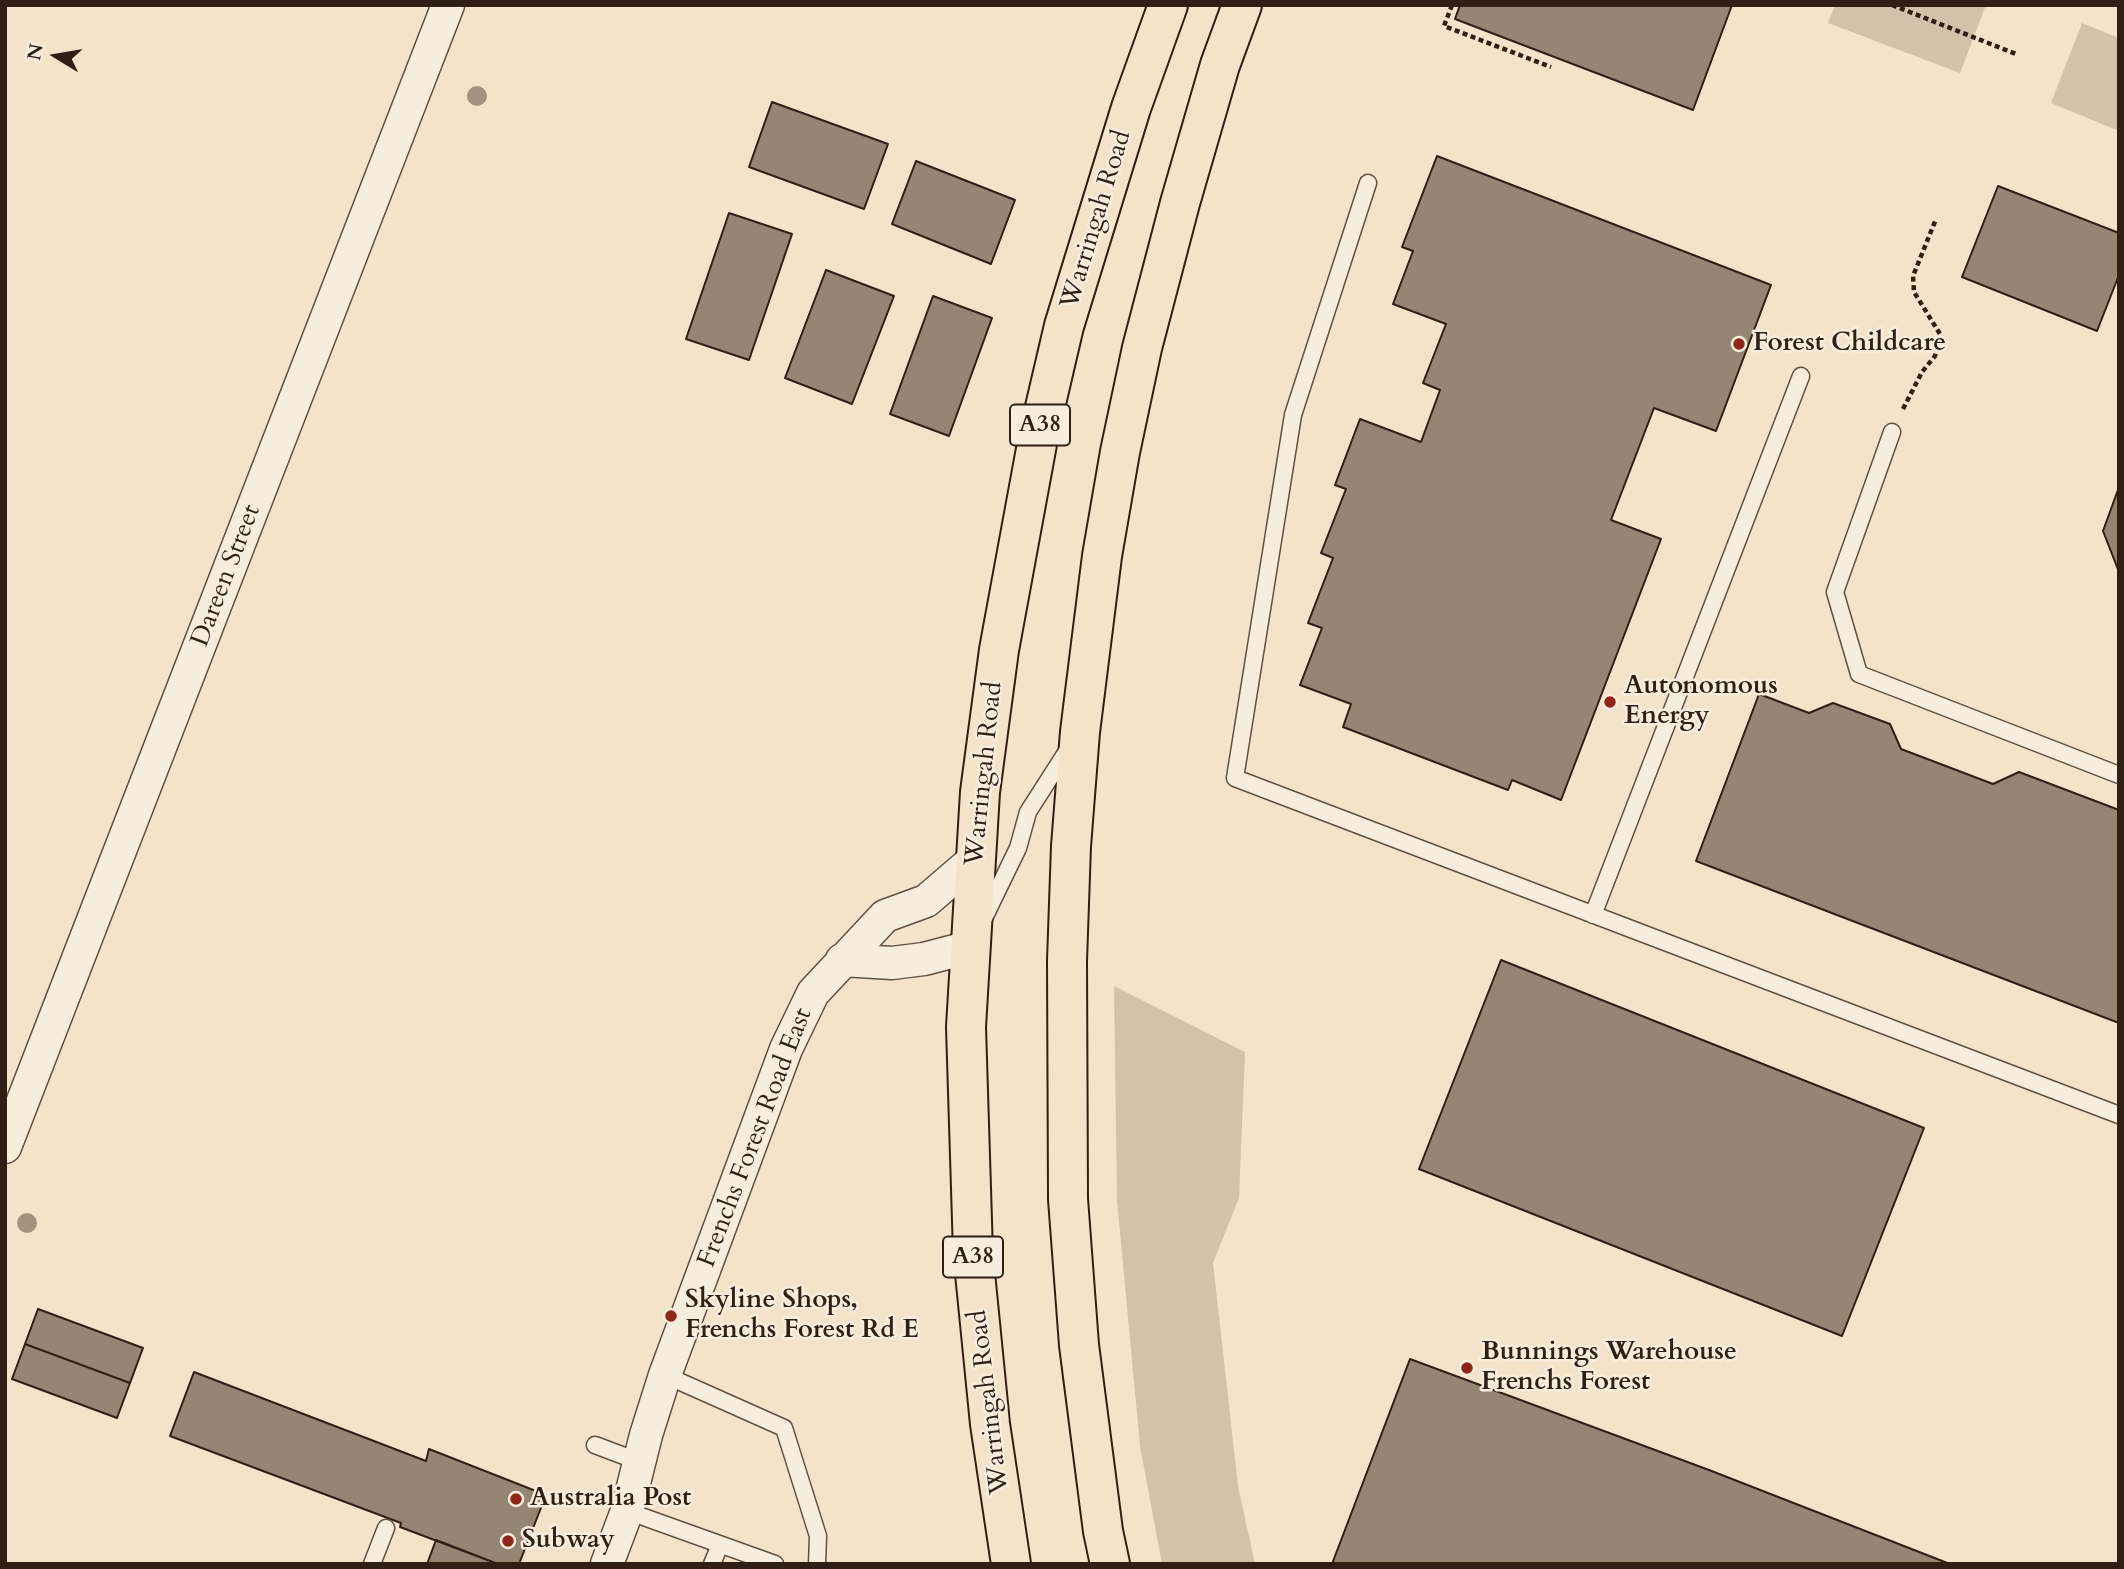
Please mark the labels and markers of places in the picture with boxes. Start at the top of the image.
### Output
place label: Forest Childcare [1753,328,1946,360]
marker: Forest Childcare [1731,336,1747,352]
place label: Autonomous Energy [1624,671,1778,732]
marker: Autonomous Energy [1602,694,1618,710]
place label: Skyline Shops, Frenchs Forest Rd E [685,1285,919,1346]
marker: Skyline Shops, Frenchs Forest Rd E [663,1308,679,1324]
place label: Bunnings Warehouse Frenchs Forest [1481,1337,1737,1398]
marker: Bunnings Warehouse Frenchs Forest [1459,1360,1475,1376]
place label: Australia Post [530,1483,691,1515]
marker: Australia Post [508,1491,524,1507]
place label: Subway [522,1525,615,1557]
marker: Subway [500,1533,516,1549]

